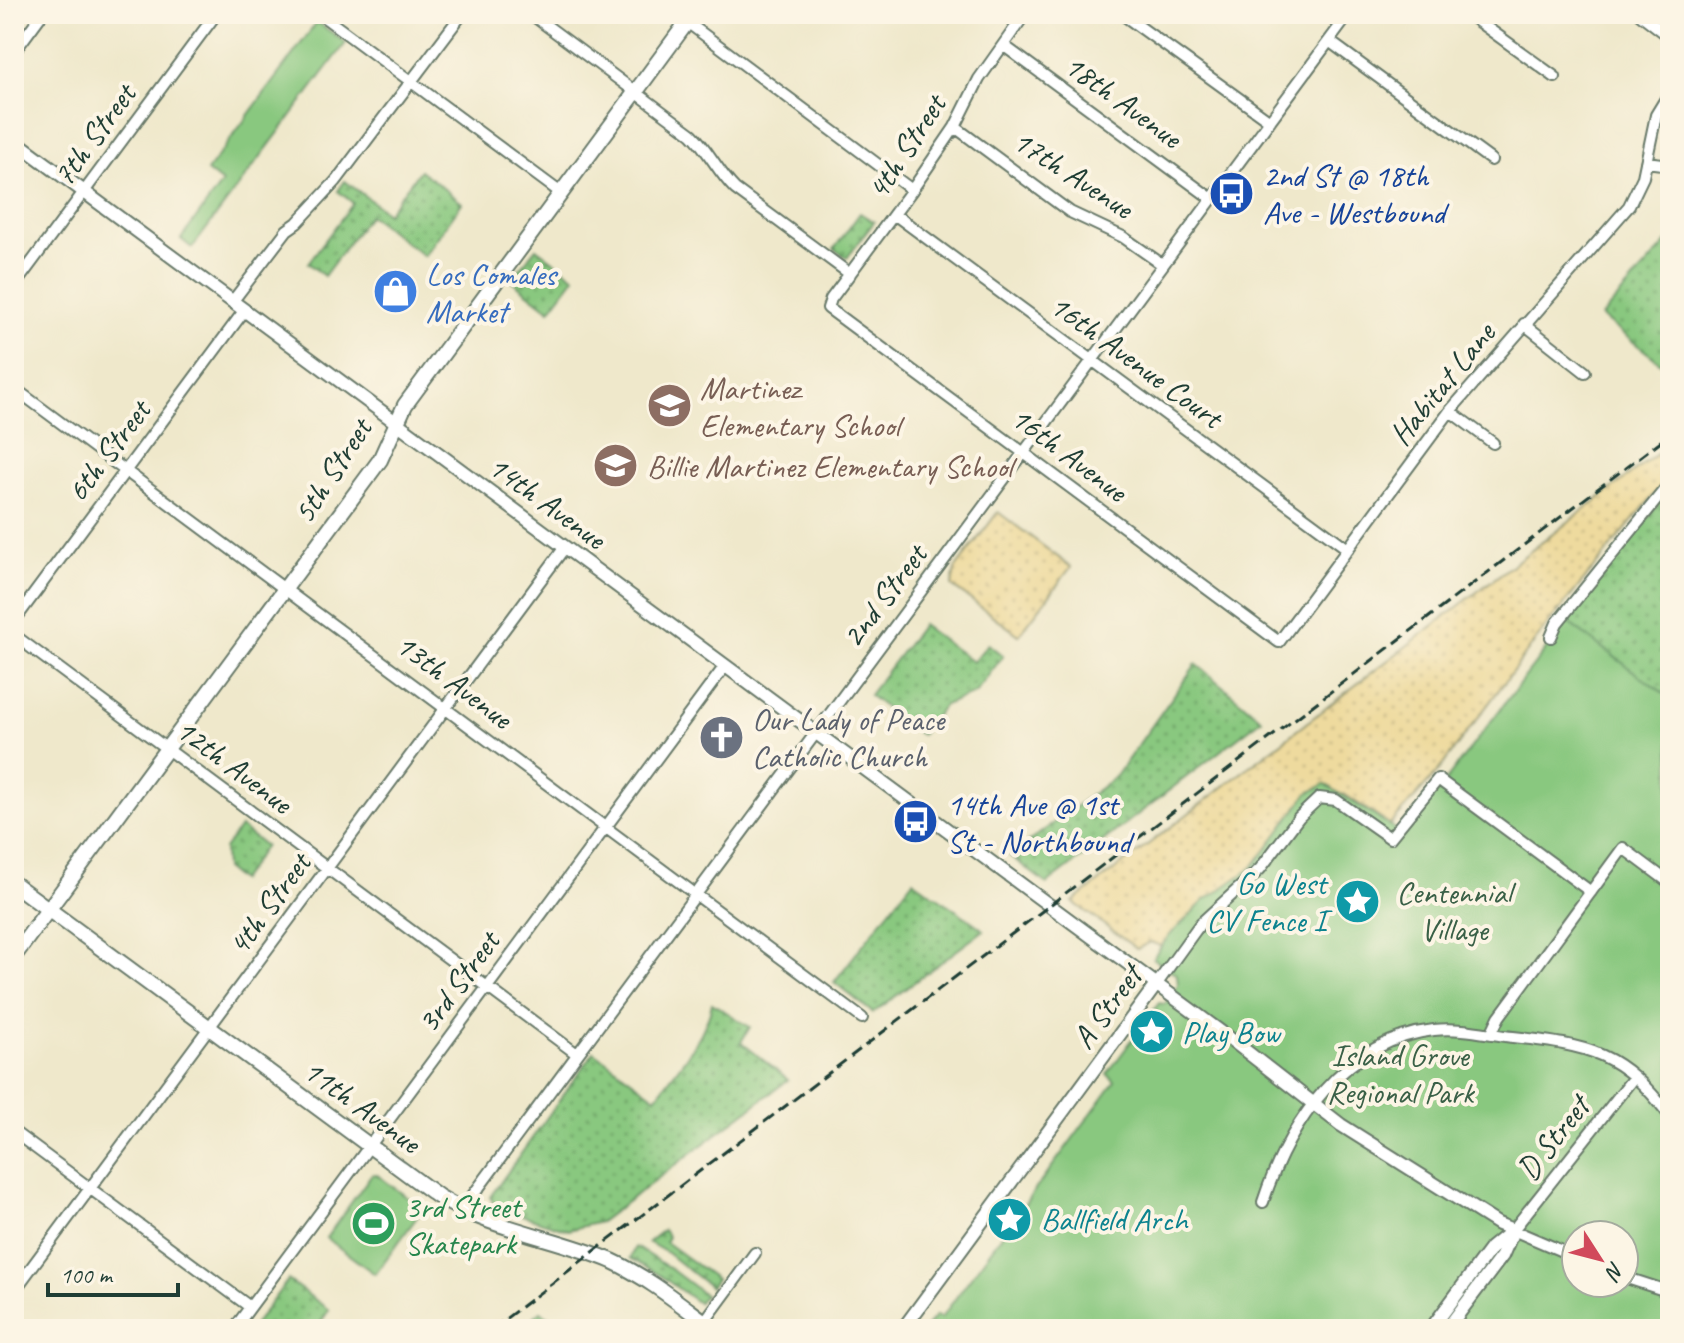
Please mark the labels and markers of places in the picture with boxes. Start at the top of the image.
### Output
place label: 2nd St @ 18th Ave - Westbound [1263,155,1451,233]
bus stop icon: 2nd St @ 18th Ave - Westbound [1208,169,1256,217]
place label: Los Comales Market [426,254,559,332]
shop icon: Los Comales Market [371,268,419,316]
place label: Martinez Elementary School [700,368,905,446]
school or university icon: Martinez Elementary School [645,382,693,430]
school or university icon: Billie Martinez Elementary School [592,442,640,490]
place label: Billie Martinez Elementary School [647,446,1018,487]
place label: Our Lady of Peace Catholic Church [752,699,947,777]
church icon: Our Lady of Peace Catholic Church [697,713,745,761]
place label: 14th Ave @ 1st St - Northbound [947,784,1135,862]
bus stop icon: 14th Ave @ 1st St - Northbound [892,798,940,846]
place label: Go West CV Fence I [1206,863,1333,941]
place icon: Go West CV Fence I [1333,877,1381,925]
place icon: Play Bow [1127,1008,1175,1056]
place label: Play Bow [1182,1012,1282,1053]
place label: 3rd Street Skatepark [405,1186,524,1264]
place icon: Ballfield Arch [986,1195,1034,1243]
place label: Ballfield Arch [1041,1199,1190,1240]
sports icon: 3rd Street Skatepark [350,1200,398,1248]

